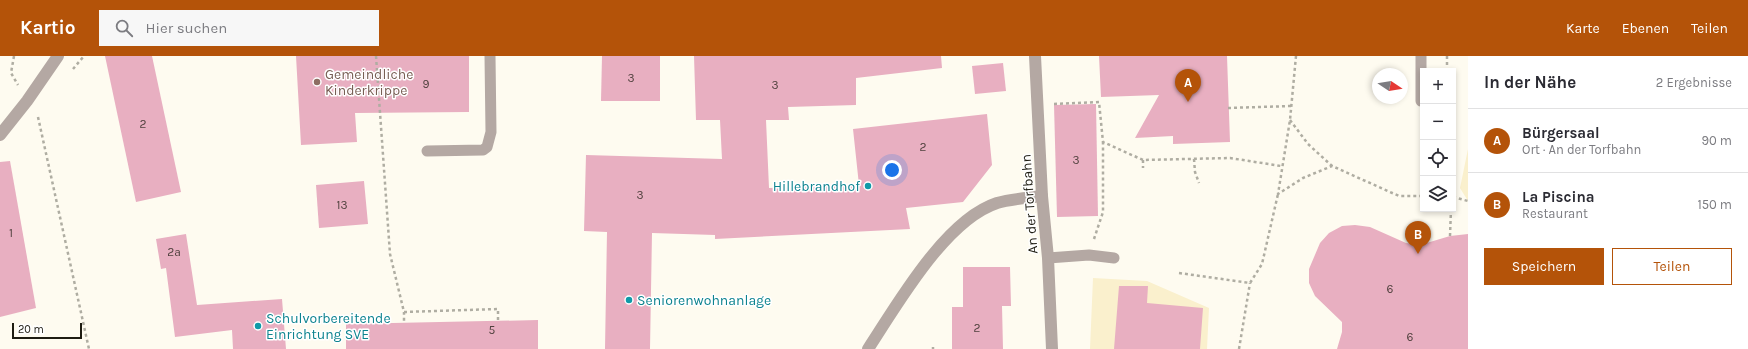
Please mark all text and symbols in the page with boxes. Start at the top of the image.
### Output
search box [99,10,379,46]
text: Kartio [20,17,75,39]
icon: search [113,17,135,39]
text: Hier suchen [145,19,227,37]
text: Karte [1566,20,1600,37]
text: Ebenen [1622,20,1669,37]
text: Teilen [1691,20,1728,37]
place label: Gemeindliche Kinderkrippe [325,66,413,99]
north arrow [1372,68,1408,104]
map controls [1420,68,1456,212]
button: + [1420,68,1456,104]
pin: A [1175,69,1201,102]
house number: 3 [627,71,635,85]
text: In der Nähe [1484,72,1576,92]
text: 2 Ergebnisse [1656,75,1732,90]
marker: Gemeindliche Kinderkrippe [312,77,322,87]
house number: 9 [423,77,430,91]
house number: 3 [771,78,779,92]
button: − [1420,104,1456,140]
house number: 2 [140,117,147,131]
text: Bürgersaal [1522,124,1600,142]
text: A [1493,133,1501,148]
text: 90 m [1701,133,1732,148]
house number: 2 [920,140,927,154]
button: locate [1420,140,1456,176]
text: Ort · An der Torfbahn [1522,142,1641,157]
street label: An der Torfbahn [1018,153,1041,254]
house number: 3 [1072,153,1080,167]
your location [882,160,902,180]
button: layers [1420,176,1456,212]
place label: Hillebrandhof [773,178,860,195]
marker: Hillebrandhof [863,181,873,191]
house number: 3 [636,188,644,202]
text: La Piscina [1522,188,1595,206]
text: B [1493,197,1501,212]
text: 150 m [1697,197,1732,212]
house number: 13 [336,198,348,212]
text: Restaurant [1522,206,1588,221]
pin: B [1405,221,1431,254]
house number: 1 [9,226,13,240]
house number: 2a [167,245,181,259]
button: Speichern [1484,248,1604,285]
button: Teilen [1612,248,1732,285]
house number: 6 [1387,282,1394,296]
place label: Seniorenwohnanlage [637,292,771,309]
marker: Seniorenwohnanlage [624,295,634,305]
place label: Schulvorbereitende Einrichtung SVE [266,310,391,343]
scale bar [12,321,82,340]
marker: Schulvorbereitende Einrichtung SVE [253,321,263,331]
house number: 2 [974,321,981,335]
text: 20 m [18,323,44,336]
house number: 5 [489,323,496,337]
house number: 6 [1407,330,1414,344]

